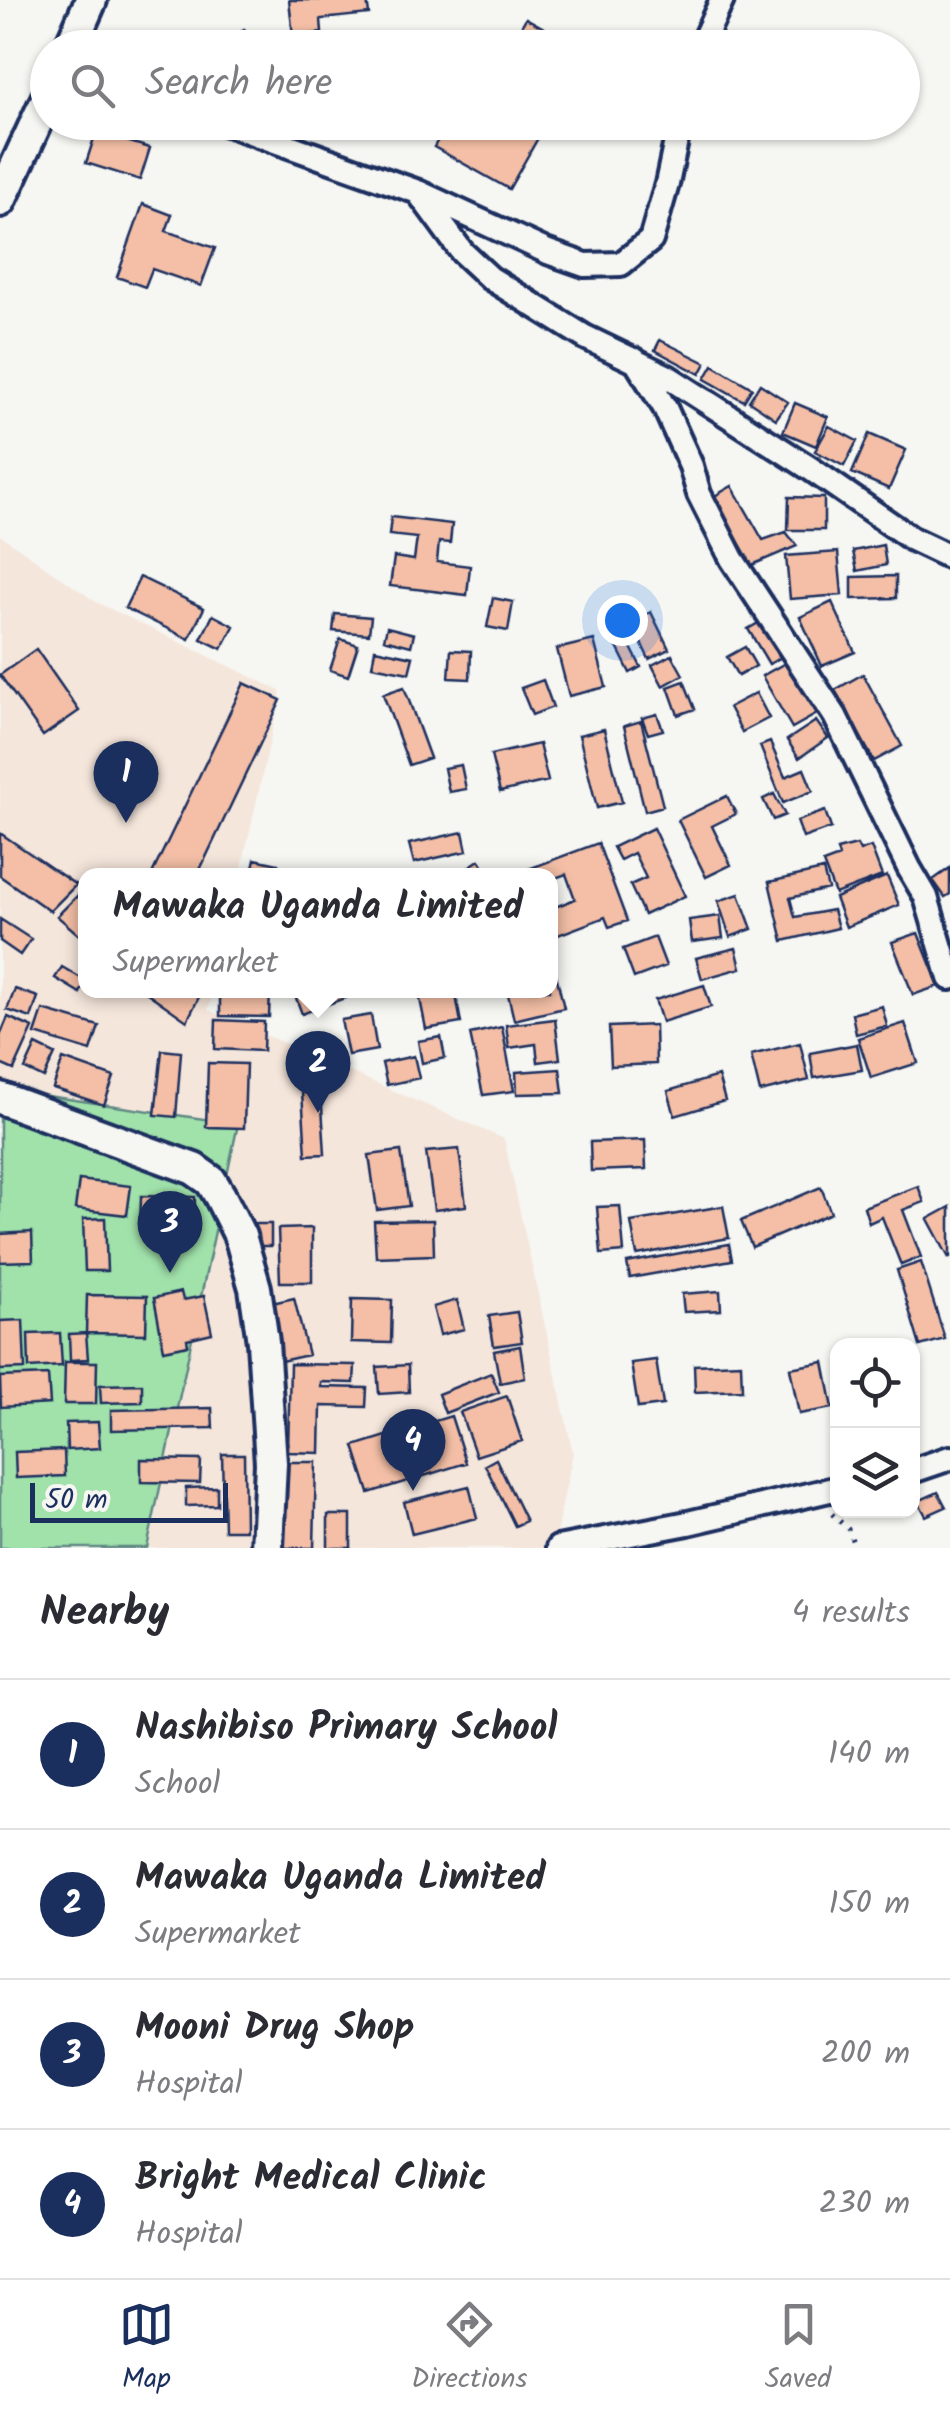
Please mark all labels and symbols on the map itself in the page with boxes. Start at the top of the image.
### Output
your location [597,595,648,646]
pin: 1 [94,740,158,823]
pin: 2 [286,1030,350,1113]
pin: 3 [138,1190,202,1273]
pin: 4 [380,1408,446,1491]
scale bar [30,1478,228,1522]

